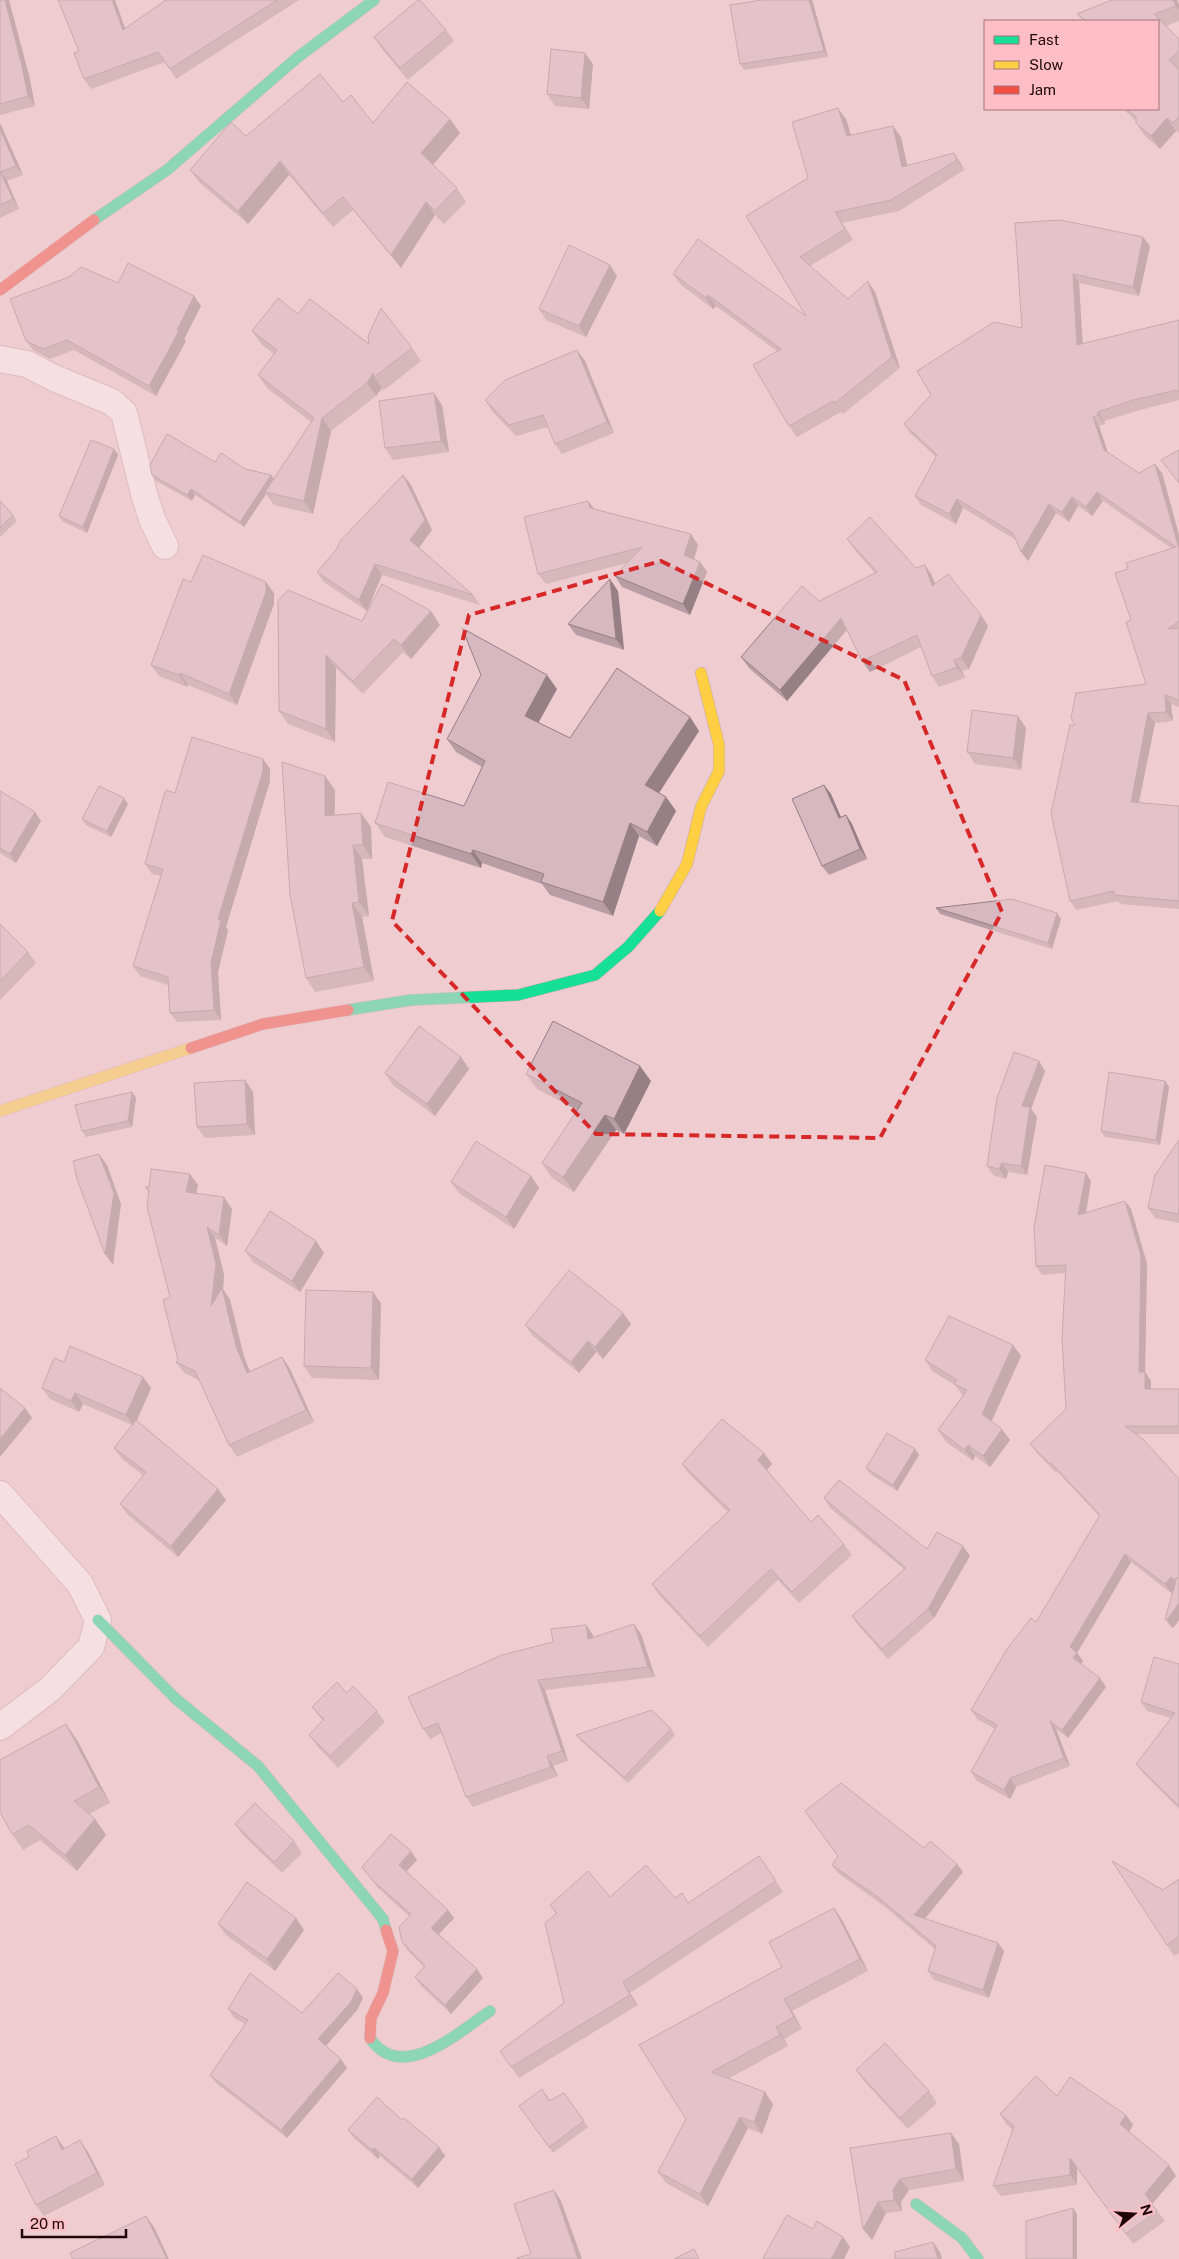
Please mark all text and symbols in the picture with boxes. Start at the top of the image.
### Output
legend [984,20,1159,110]
text: Fast [1029,31,1059,48]
text: Slow [1029,56,1064,73]
text: Jam [1029,81,1056,98]
north arrow [1109,2189,1159,2239]
text: N [1137,2202,1156,2218]
scale bar [22,2206,126,2238]
text: 20 m [30,2215,65,2232]

